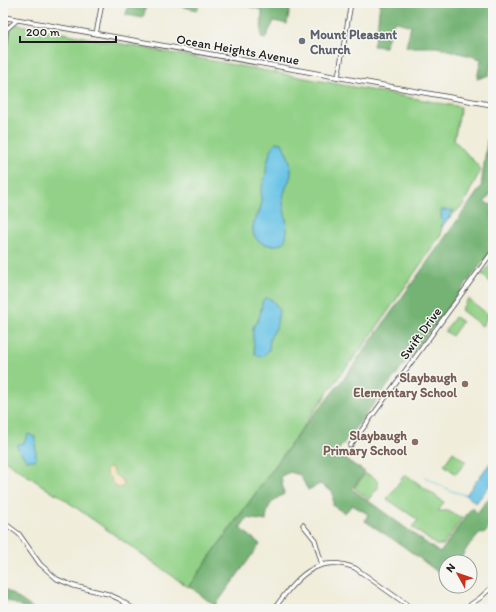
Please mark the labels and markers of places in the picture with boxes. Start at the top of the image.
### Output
place label: Mount Pleasant Church [310,27,397,57]
marker: Mount Pleasant Church [297,36,307,46]
place label: Slaybaugh Elementary School [353,370,457,401]
marker: Slaybaugh Elementary School [460,379,470,389]
place label: Slaybaugh Primary School [323,428,407,459]
marker: Slaybaugh Primary School [410,437,420,447]

